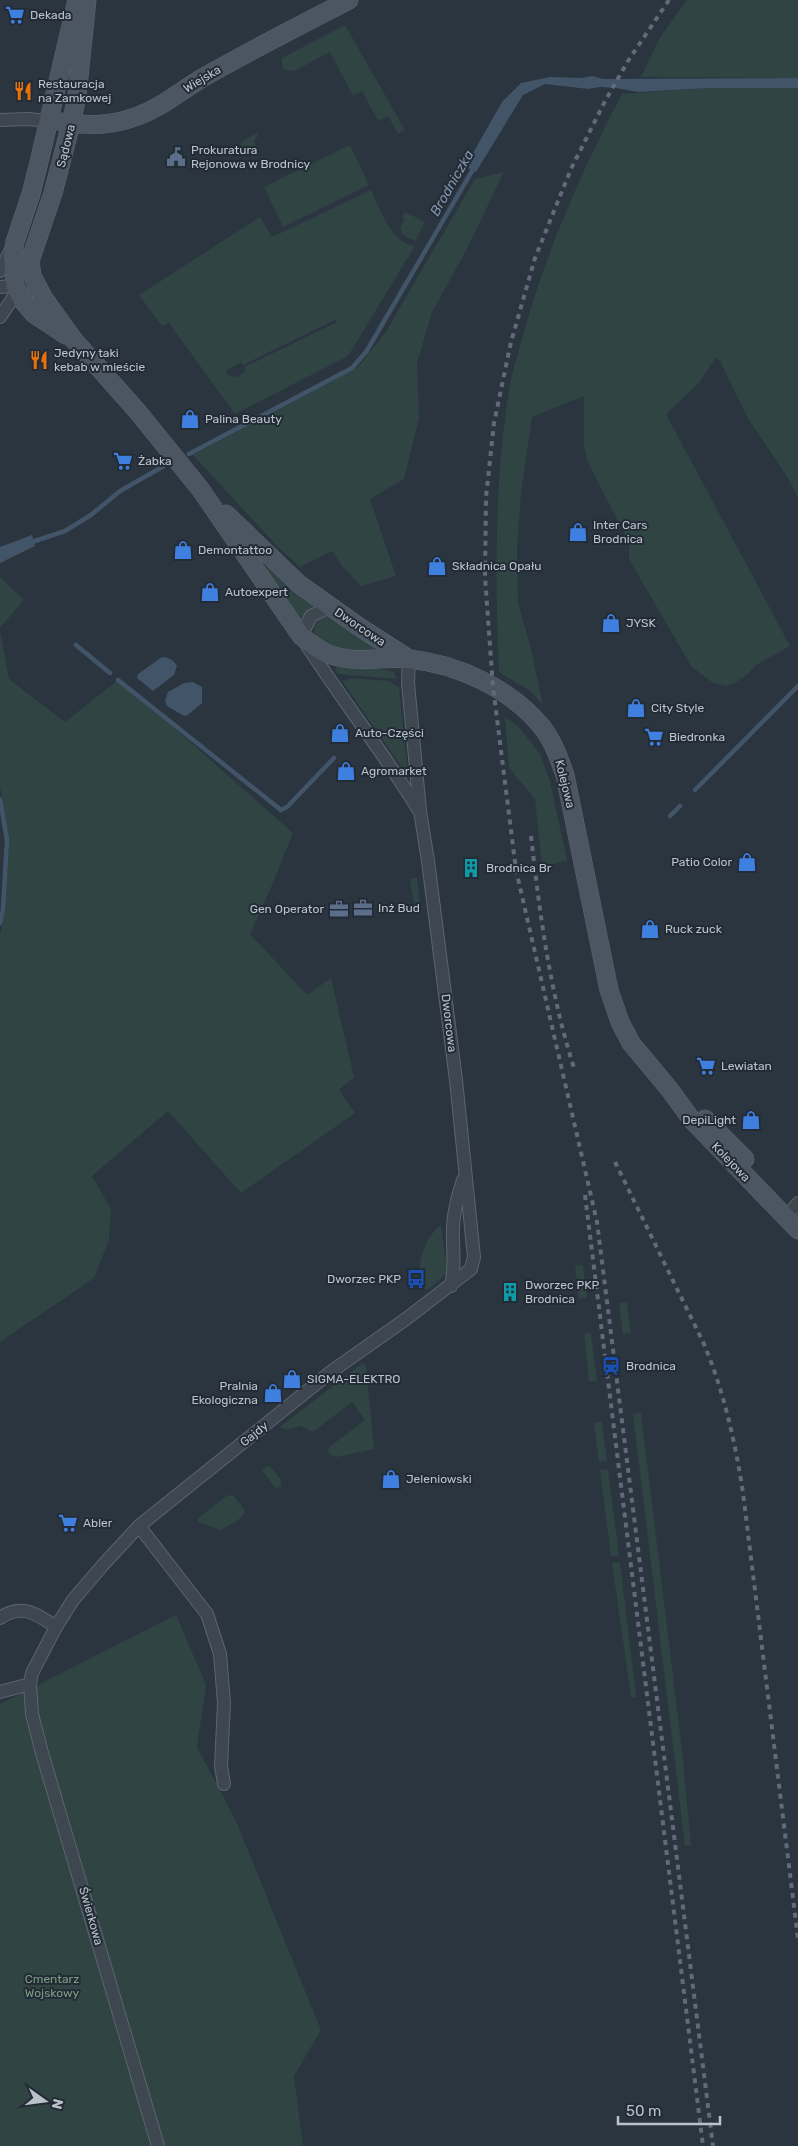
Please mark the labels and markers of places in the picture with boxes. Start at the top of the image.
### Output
supermarket icon: Dekada [4,4,26,26]
place label: Dekada [30,8,71,22]
place label: Restauracja na Zamkowej [38,77,111,105]
restaurant icon: Restauracja na Zamkowej [12,80,34,102]
place label: Prokuratura Rejonowa w Brodnicy [191,143,311,171]
public building icon: Prokuratura Rejonowa w Brodnicy [165,146,187,168]
place label: Jedyny taki kebab w mieście [54,346,145,374]
restaurant icon: Jedyny taki kebab w mieście [28,349,50,371]
shop icon: Palina Beauty [179,408,201,430]
place label: Palina Beauty [205,412,282,426]
supermarket icon: Żabka [112,450,134,472]
place label: Żabka [138,454,172,468]
place label: Inter Cars Brodnica [593,518,647,546]
shop icon: Inter Cars Brodnica [567,521,589,543]
shop icon: Demontattoo [172,539,194,561]
place label: Demontattoo [198,543,272,557]
shop icon: Składnica Opału [426,555,448,577]
place label: Składnica Opału [452,559,542,573]
shop icon: Autoexpert [199,581,221,603]
place label: Autoexpert [225,585,288,599]
shop icon: JYSK [600,612,622,634]
place label: JYSK [626,616,657,630]
shop icon: City Style [625,697,647,719]
place label: City Style [651,701,705,715]
shop icon: Auto-Części [329,722,351,744]
place label: Auto-Części [355,726,424,740]
supermarket icon: Biedronka [643,726,665,748]
place label: Biedronka [669,730,725,744]
shop icon: Agromarket [335,760,357,782]
place label: Agromarket [361,764,427,778]
shop icon: Patio Color [736,851,758,873]
place label: Patio Color [671,855,732,869]
building icon: Brodnica Br [460,857,482,879]
place label: Brodnica Br [486,861,552,875]
office icon: Inż Bud [352,897,374,919]
office icon: Gen Operator [328,898,350,920]
place label: Inż Bud [378,901,420,915]
place label: Gen Operator [250,902,324,916]
shop icon: Ruck zuck [639,918,661,940]
place label: Ruck zuck [665,922,723,936]
supermarket icon: Lewiatan [695,1055,717,1077]
place label: Lewiatan [721,1059,772,1073]
shop icon: DepiLight [740,1109,762,1131]
place label: DepiLight [682,1113,736,1127]
bus stop icon: Dworzec PKP [405,1268,427,1290]
place label: Dworzec PKP [327,1272,401,1286]
place label: Dworzec PKP Brodnica [525,1278,599,1306]
building icon: Dworzec PKP Brodnica [499,1281,521,1303]
station icon: Brodnica [600,1355,622,1377]
place label: Brodnica [626,1359,676,1373]
shop icon: SIGMA-ELEKTRO [281,1368,303,1390]
place label: SIGMA-ELEKTRO [307,1372,400,1386]
place label: Pralnia Ekologiczna [191,1379,258,1407]
shop icon: Pralnia Ekologiczna [262,1382,284,1404]
shop icon: Jeleniowski [380,1468,402,1490]
place label: Jeleniowski [406,1472,472,1486]
supermarket icon: Abler [57,1512,79,1534]
place label: Abler [83,1516,113,1530]

